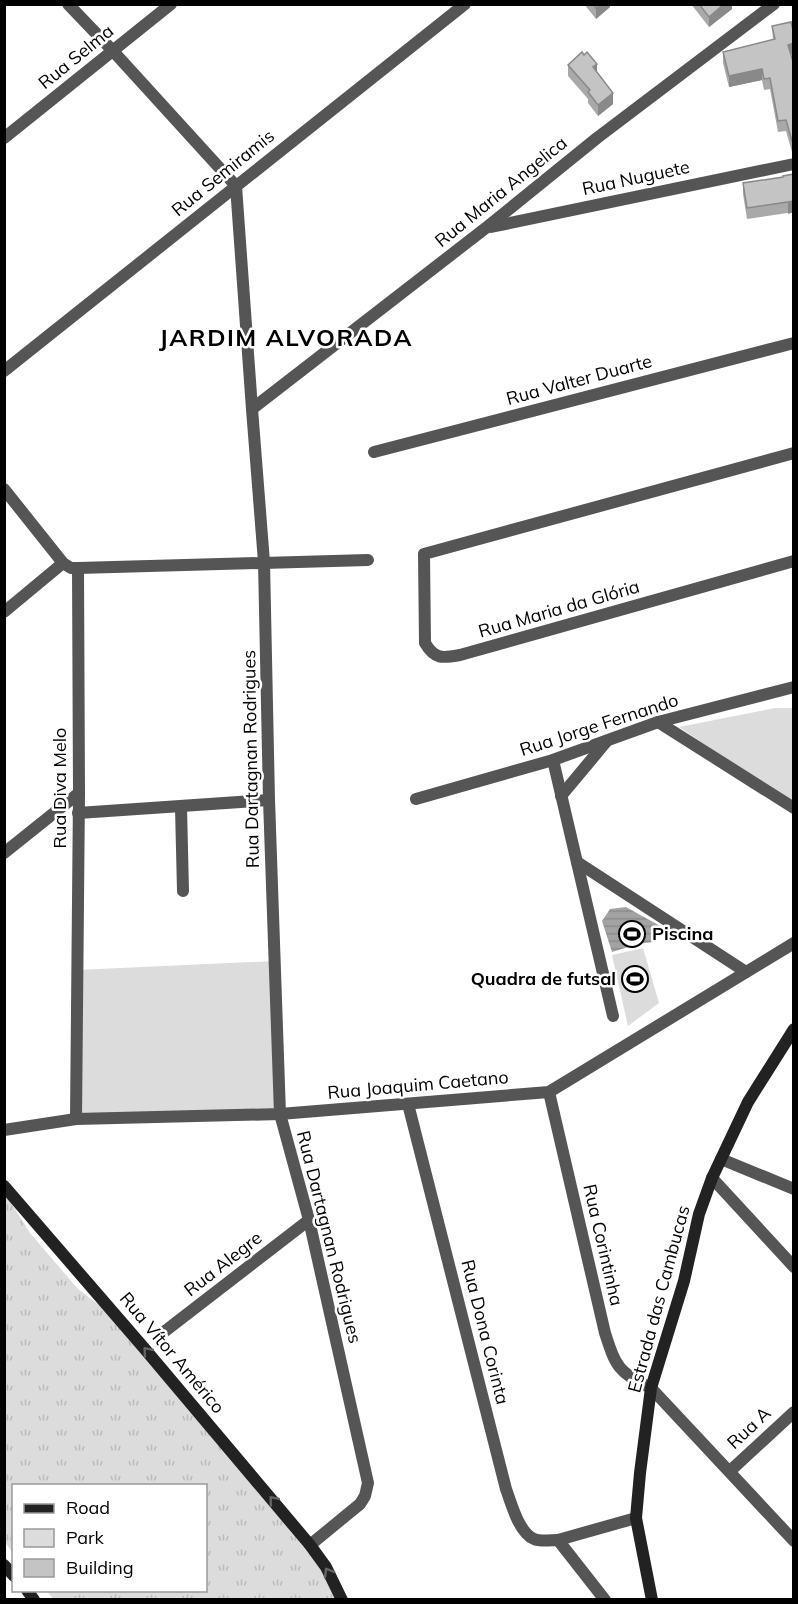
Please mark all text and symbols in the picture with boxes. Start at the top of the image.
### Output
street label: Rua Selma [33,19,118,94]
street label: Rua Semiramis [167,124,279,221]
street label: Rua Maria Angelica [430,131,571,252]
street label: Rua Nuguete [580,155,692,200]
district label: JARDIM ALVORADA [159,322,413,352]
street label: Rua Valter Duarte [504,349,654,410]
street label: Rua Maria da Glória [476,575,642,643]
street label: Rua Dartagnan Rodrigues [237,650,264,868]
street label: Rua Jorge Fernando [517,688,681,761]
street label: Rua Diva Melo [48,728,71,848]
sports icon: Piscina [617,919,647,949]
place label: Piscina [652,922,714,945]
sports icon: Quadra de futsal [620,964,650,994]
place label: Quadra de futsal [471,967,616,990]
street label: Rua Joaquim Caetano [326,1065,510,1104]
street label: Rua Dartagnan Rodrigues [292,1128,367,1346]
street label: Rua Corintinha [578,1182,629,1308]
street label: Estrada das Cambucas [622,1203,695,1395]
street label: Rua Alegre [179,1226,266,1301]
street label: Rua Dona Corinta [456,1257,515,1407]
street label: Rua Vítor Américo [115,1287,230,1418]
one-way arrow [143,1347,154,1358]
street label: Rua A [722,1402,775,1454]
legend [12,1484,207,1592]
text: Road [66,1496,110,1519]
one-way arrow [269,1496,280,1507]
text: Park [66,1526,105,1549]
text: Building [66,1556,134,1579]
one-way arrow [323,1567,335,1578]

